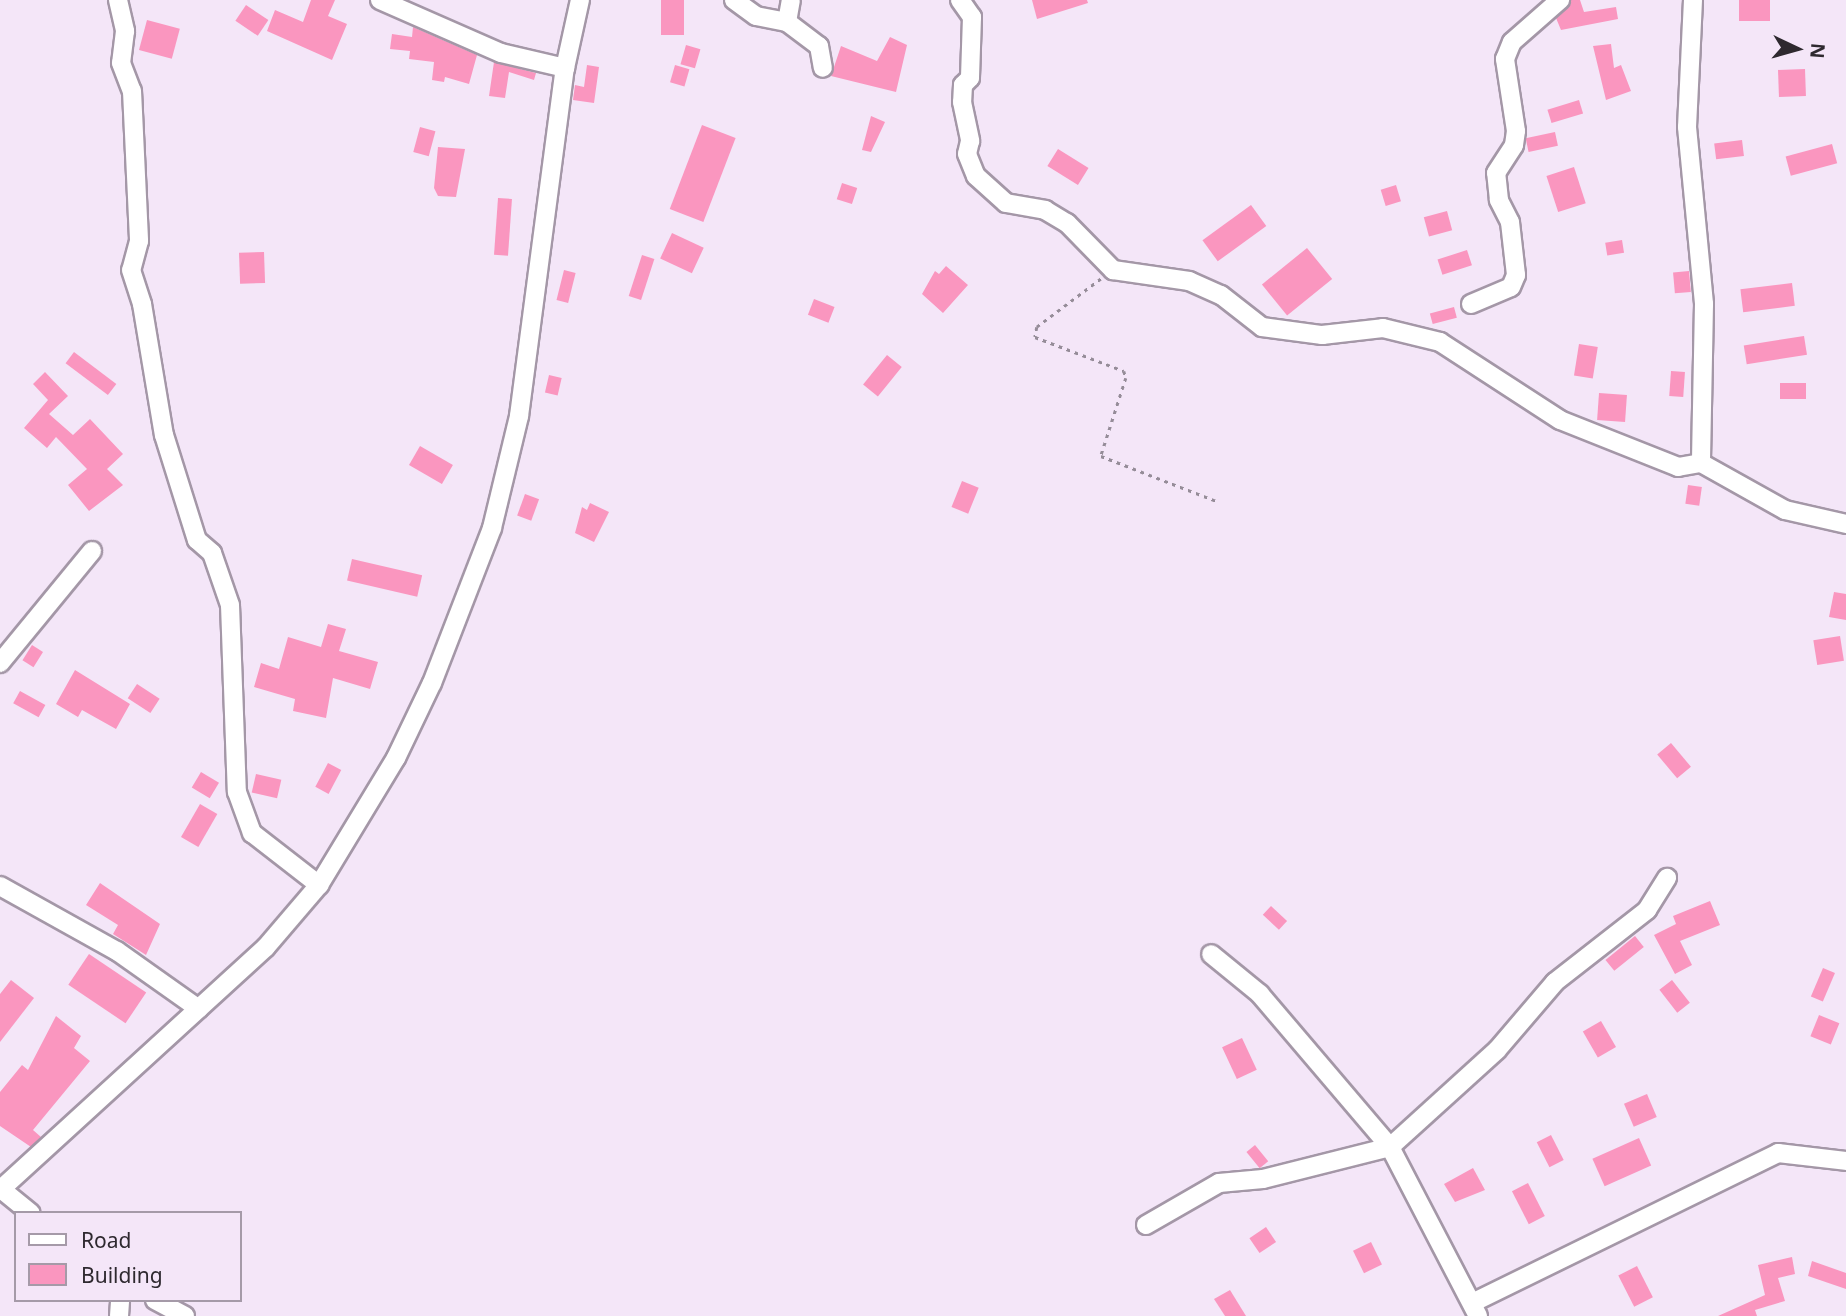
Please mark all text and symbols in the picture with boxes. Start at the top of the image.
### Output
north arrow [1762,14,1832,84]
text: N [1804,42,1832,60]
legend [14,1211,242,1302]
text: Road [81,1226,131,1254]
text: Building [81,1261,163,1289]

